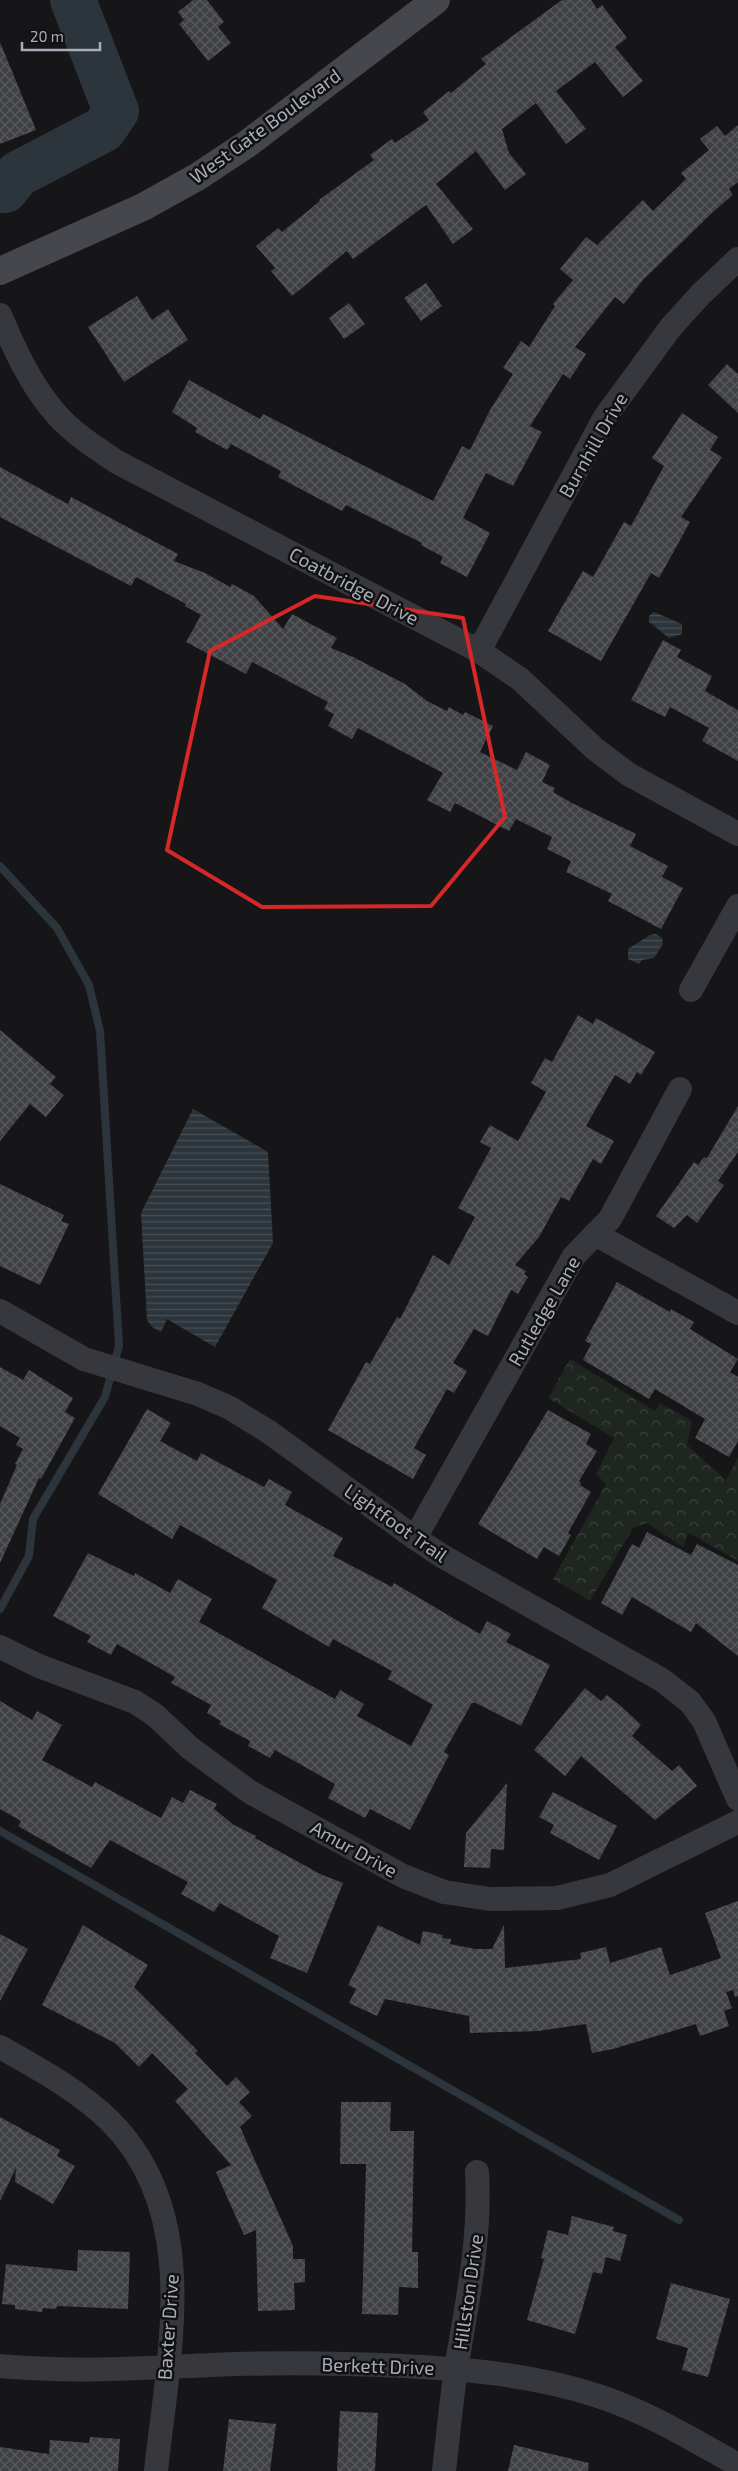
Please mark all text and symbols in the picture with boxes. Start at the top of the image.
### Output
scale bar [22,20,100,52]
text: 20 m [30,27,64,45]
street label: West Gate Boulevard [185,63,345,188]
street label: Burnhill Drive [553,388,632,501]
street label: Coatbridge Drive [286,542,423,629]
street label: Rutledge Lane [503,1252,584,1370]
street label: Lightfoot Trail [340,1479,453,1567]
street label: Amur Drive [307,1815,402,1882]
street label: Hillston Drive [448,2233,487,2351]
street label: Baxter Drive [152,2273,183,2381]
street label: Berkett Drive [321,2352,435,2379]

